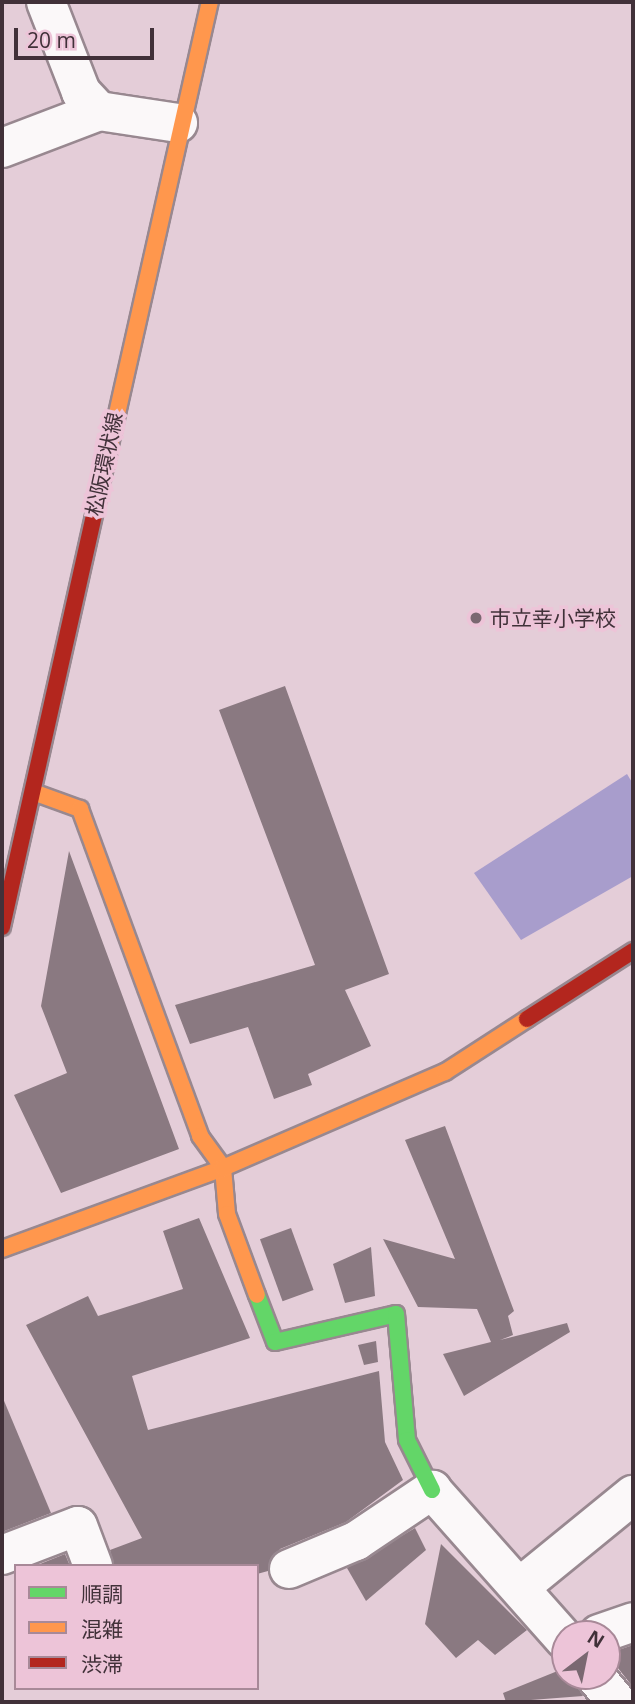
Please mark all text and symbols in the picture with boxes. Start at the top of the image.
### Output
scale bar [18,14,158,58]
text: 20 m [27,26,76,54]
street label: 松阪環状線 [81,410,127,518]
place label: 市立幸小学校 [490,605,616,631]
marker: 市立幸小学校 [468,610,484,626]
legend [14,1564,259,1690]
text: 順調 [81,1580,123,1608]
text: 混雑 [81,1615,123,1643]
north arrow [551,1620,621,1690]
text: N [583,1624,610,1654]
text: 渋滞 [81,1650,123,1678]

